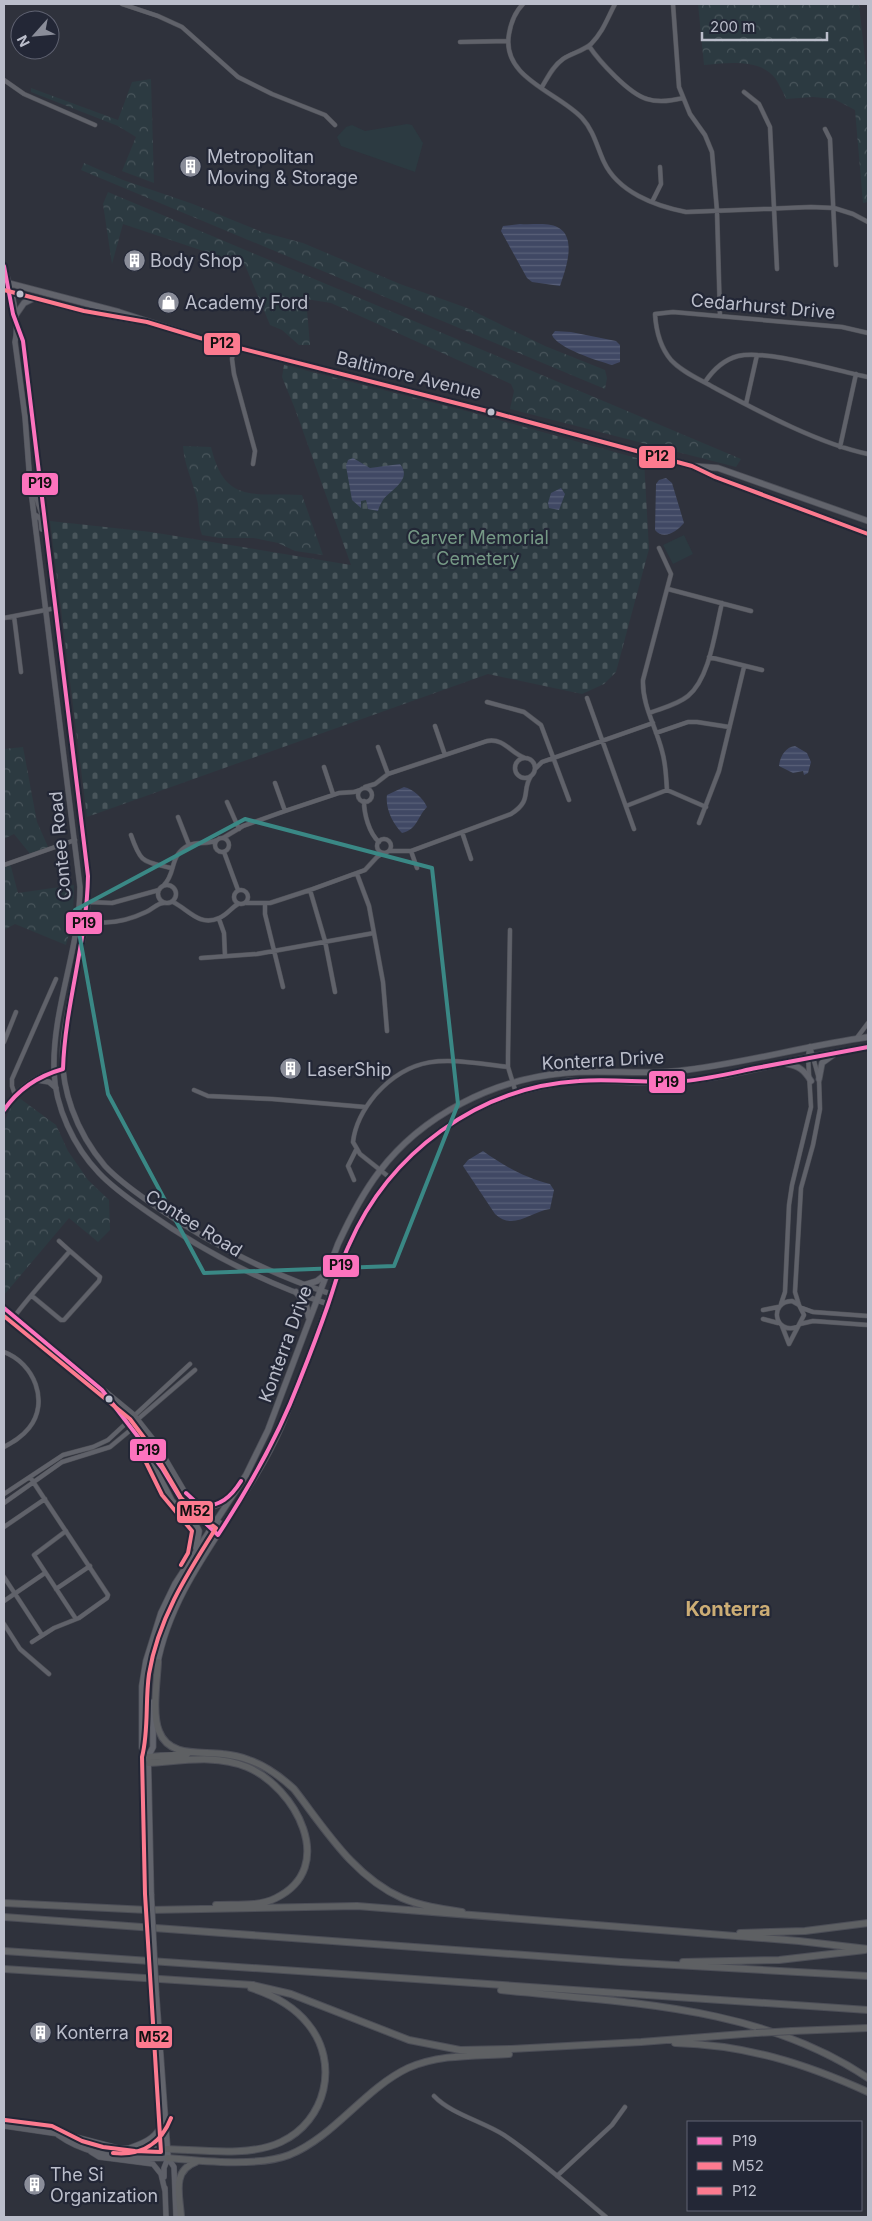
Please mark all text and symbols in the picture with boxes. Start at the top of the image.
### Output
north arrow [10,10,60,60]
scale bar [702,10,827,42]
text: 200 m [710,17,755,36]
text: N [13,33,33,50]
place label: Metropolitan Moving & Storage [207,146,358,188]
building icon: Metropolitan Moving & Storage [179,154,203,178]
building icon: Body Shop [122,248,146,272]
place label: Body Shop [150,250,243,271]
unlabelled marker [15,289,25,299]
street label: Cedarhurst Drive [690,289,836,323]
shop icon: Academy Ford [157,290,181,314]
place label: Academy Ford [185,292,308,313]
line badge: P12 [203,332,241,356]
text: P12 [210,334,234,351]
street label: Baltimore Avenue [334,347,484,403]
unlabelled marker [486,407,496,417]
line badge: P12 [638,445,676,469]
text: P12 [645,447,669,464]
line badge: P19 [21,472,59,496]
text: P19 [28,474,52,491]
park label: Carver Memorial Cemetery [407,527,549,569]
street label: Contee Road [45,790,75,902]
line badge: P19 [65,911,103,935]
text: P19 [72,914,96,931]
street label: Konterra Drive [541,1046,665,1074]
building icon: LaserShip [279,1057,303,1081]
place label: LaserShip [307,1059,392,1080]
line badge: P19 [648,1070,686,1094]
text: P19 [655,1073,679,1090]
street label: Contee Road [142,1185,246,1261]
line badge: P19 [322,1254,360,1278]
text: P19 [329,1256,353,1273]
street label: Konterra Drive [254,1283,316,1405]
unlabelled marker [104,1394,114,1404]
line badge: P19 [129,1438,167,1462]
text: P19 [136,1441,160,1458]
line badge: M52 [176,1500,214,1524]
text: M52 [180,1502,211,1519]
district label: Konterra [685,1597,771,1621]
building icon: Konterra [28,2020,52,2044]
place label: Konterra [56,2022,129,2043]
line badge: M52 [135,2025,173,2049]
text: M52 [139,2028,170,2045]
legend [687,2121,862,2211]
text: P19 [732,2131,757,2150]
text: M52 [732,2156,764,2175]
place label: The Si Organization [50,2164,158,2206]
building icon: The Si Organization [22,2172,46,2196]
text: P12 [732,2181,757,2200]

